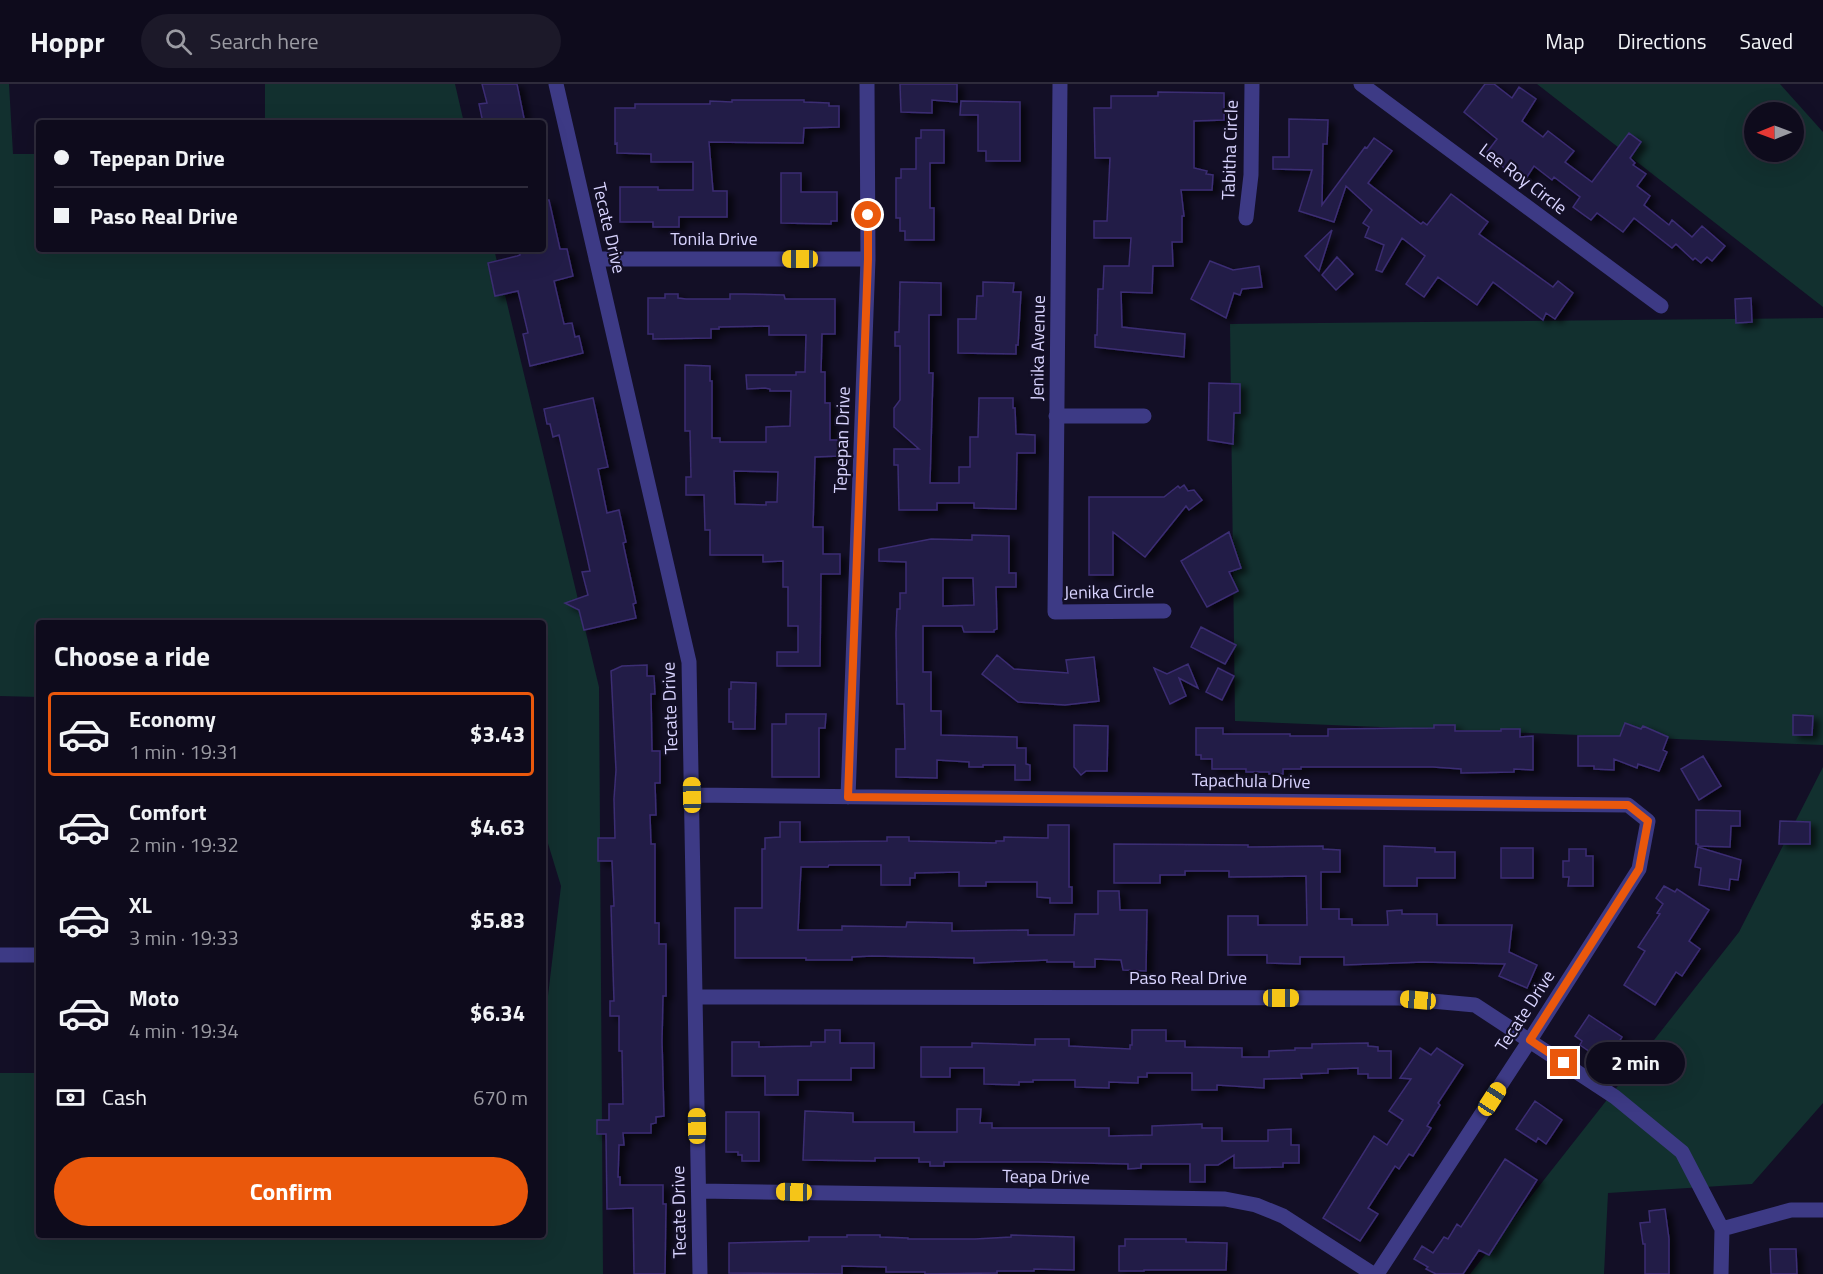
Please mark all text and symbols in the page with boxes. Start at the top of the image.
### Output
search box [141,14,561,68]
text: Hoppr [30,20,105,63]
text: Search here [210,24,319,58]
icon: search [162,25,195,58]
text: Map [1545,25,1585,57]
text: Directions [1618,25,1707,57]
text: Saved [1740,25,1793,57]
street label: Tabitha Circle [1214,99,1245,200]
north arrow [1744,102,1804,162]
map controls [1744,102,1804,162]
street label: Lee Roy Circle [1473,136,1573,221]
text: Tepepan Drive [90,141,225,175]
street label: Tecate Drive [586,180,633,276]
text: Paso Real Drive [90,199,238,233]
route start [854,201,881,228]
street label: Tonila Drive [670,225,758,252]
car [782,250,818,268]
street label: Jenika Avenue [1023,295,1052,401]
street label: Tepepan Drive [826,386,857,494]
street label: Jenika Circle [1064,577,1154,606]
text: Choose a ride [54,635,210,676]
street label: Tecate Drive [654,661,685,755]
text: Economy [129,702,216,736]
icon: car [57,707,111,761]
text: $3.43 [470,717,525,751]
text: 1 min · 19:31 [129,736,239,767]
street label: Tapachula Drive [1191,766,1311,795]
car [683,777,701,813]
text: Comfort [129,795,207,829]
icon: car [57,800,111,854]
text: $4.63 [470,810,525,844]
text: 2 min · 19:32 [129,829,239,860]
text: XL [129,888,152,922]
icon: car [57,893,111,947]
text: $5.83 [470,903,525,937]
text: 3 min · 19:33 [129,922,239,953]
street label: Paso Real Drive [1129,964,1247,991]
street label: Tecate Drive [1488,965,1561,1057]
text: Moto [129,981,179,1015]
icon: car [57,986,111,1040]
car [1263,989,1299,1007]
car [1399,989,1437,1011]
text: $6.34 [470,996,525,1030]
text: 4 min · 19:34 [129,1015,239,1046]
callout: 2 min [1585,1042,1684,1084]
text: 2 min [1611,1047,1660,1078]
route end [1550,1049,1577,1076]
car [1475,1079,1509,1119]
text: Cash [102,1080,147,1114]
icon: cash [54,1081,87,1114]
text: 670 m [473,1082,528,1113]
car [688,1108,706,1144]
button: Confirm [54,1157,528,1226]
street label: Teapa Drive [1002,1162,1090,1191]
street label: Tecate Drive [664,1166,693,1259]
car [776,1183,812,1201]

